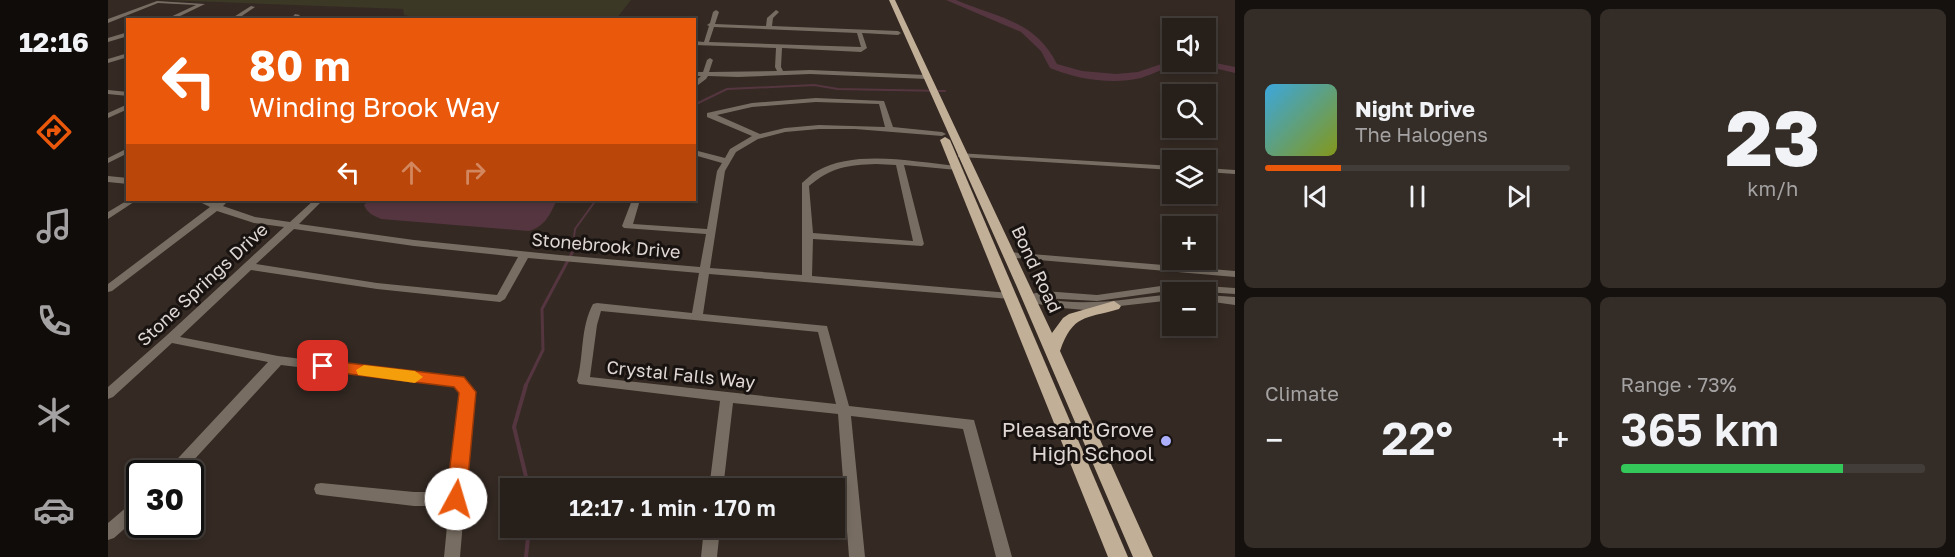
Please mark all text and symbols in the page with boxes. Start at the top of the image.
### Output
map controls [1162,18,1216,336]
button: sound [1162,18,1216,72]
text: 12:16 [19,26,89,58]
text: 80 m [249,40,350,90]
icon: left [150,42,228,120]
button: search [1162,84,1216,138]
text: 23 [1725,90,1820,183]
text: Winding Brook Way [249,91,500,123]
text: Night Drive [1355,95,1475,122]
icon: directions [33,111,75,153]
text: The Halogens [1355,122,1488,146]
button: layers [1162,150,1216,204]
icon: left [332,156,365,189]
icon: ahead [395,156,428,189]
icon: right [458,156,491,189]
text: km/h [1747,176,1798,200]
icon: previous [1299,180,1332,213]
icon: pause [1401,180,1434,213]
icon: next [1502,180,1535,213]
icon: music [33,205,75,247]
button: + [1162,216,1216,270]
street label: Stone Springs Drive [132,218,272,350]
street label: Bond Road [1007,222,1067,316]
street label: Stonebrook Drive [531,228,681,262]
button: − [1162,282,1216,336]
icon: phone [33,300,75,342]
pin [297,340,348,391]
icon: arrive [306,349,339,382]
street label: Crystal Falls Way [605,355,757,393]
text: Range · 73% [1621,372,1737,396]
text: Climate [1265,381,1339,405]
icon: climate [33,394,75,436]
text: 365 km [1621,402,1779,456]
text: 22° [1382,411,1453,465]
place label: Pleasant Grove High School [1002,416,1154,466]
text: − [1265,420,1283,459]
text: + [1551,420,1570,459]
marker: Pleasant Grove High School [1159,434,1173,448]
speed limit sign: 30 [126,460,204,538]
position arrow [424,467,488,531]
icon: car [33,489,75,531]
text: 12:17 · 1 min · 170 m [569,494,776,521]

